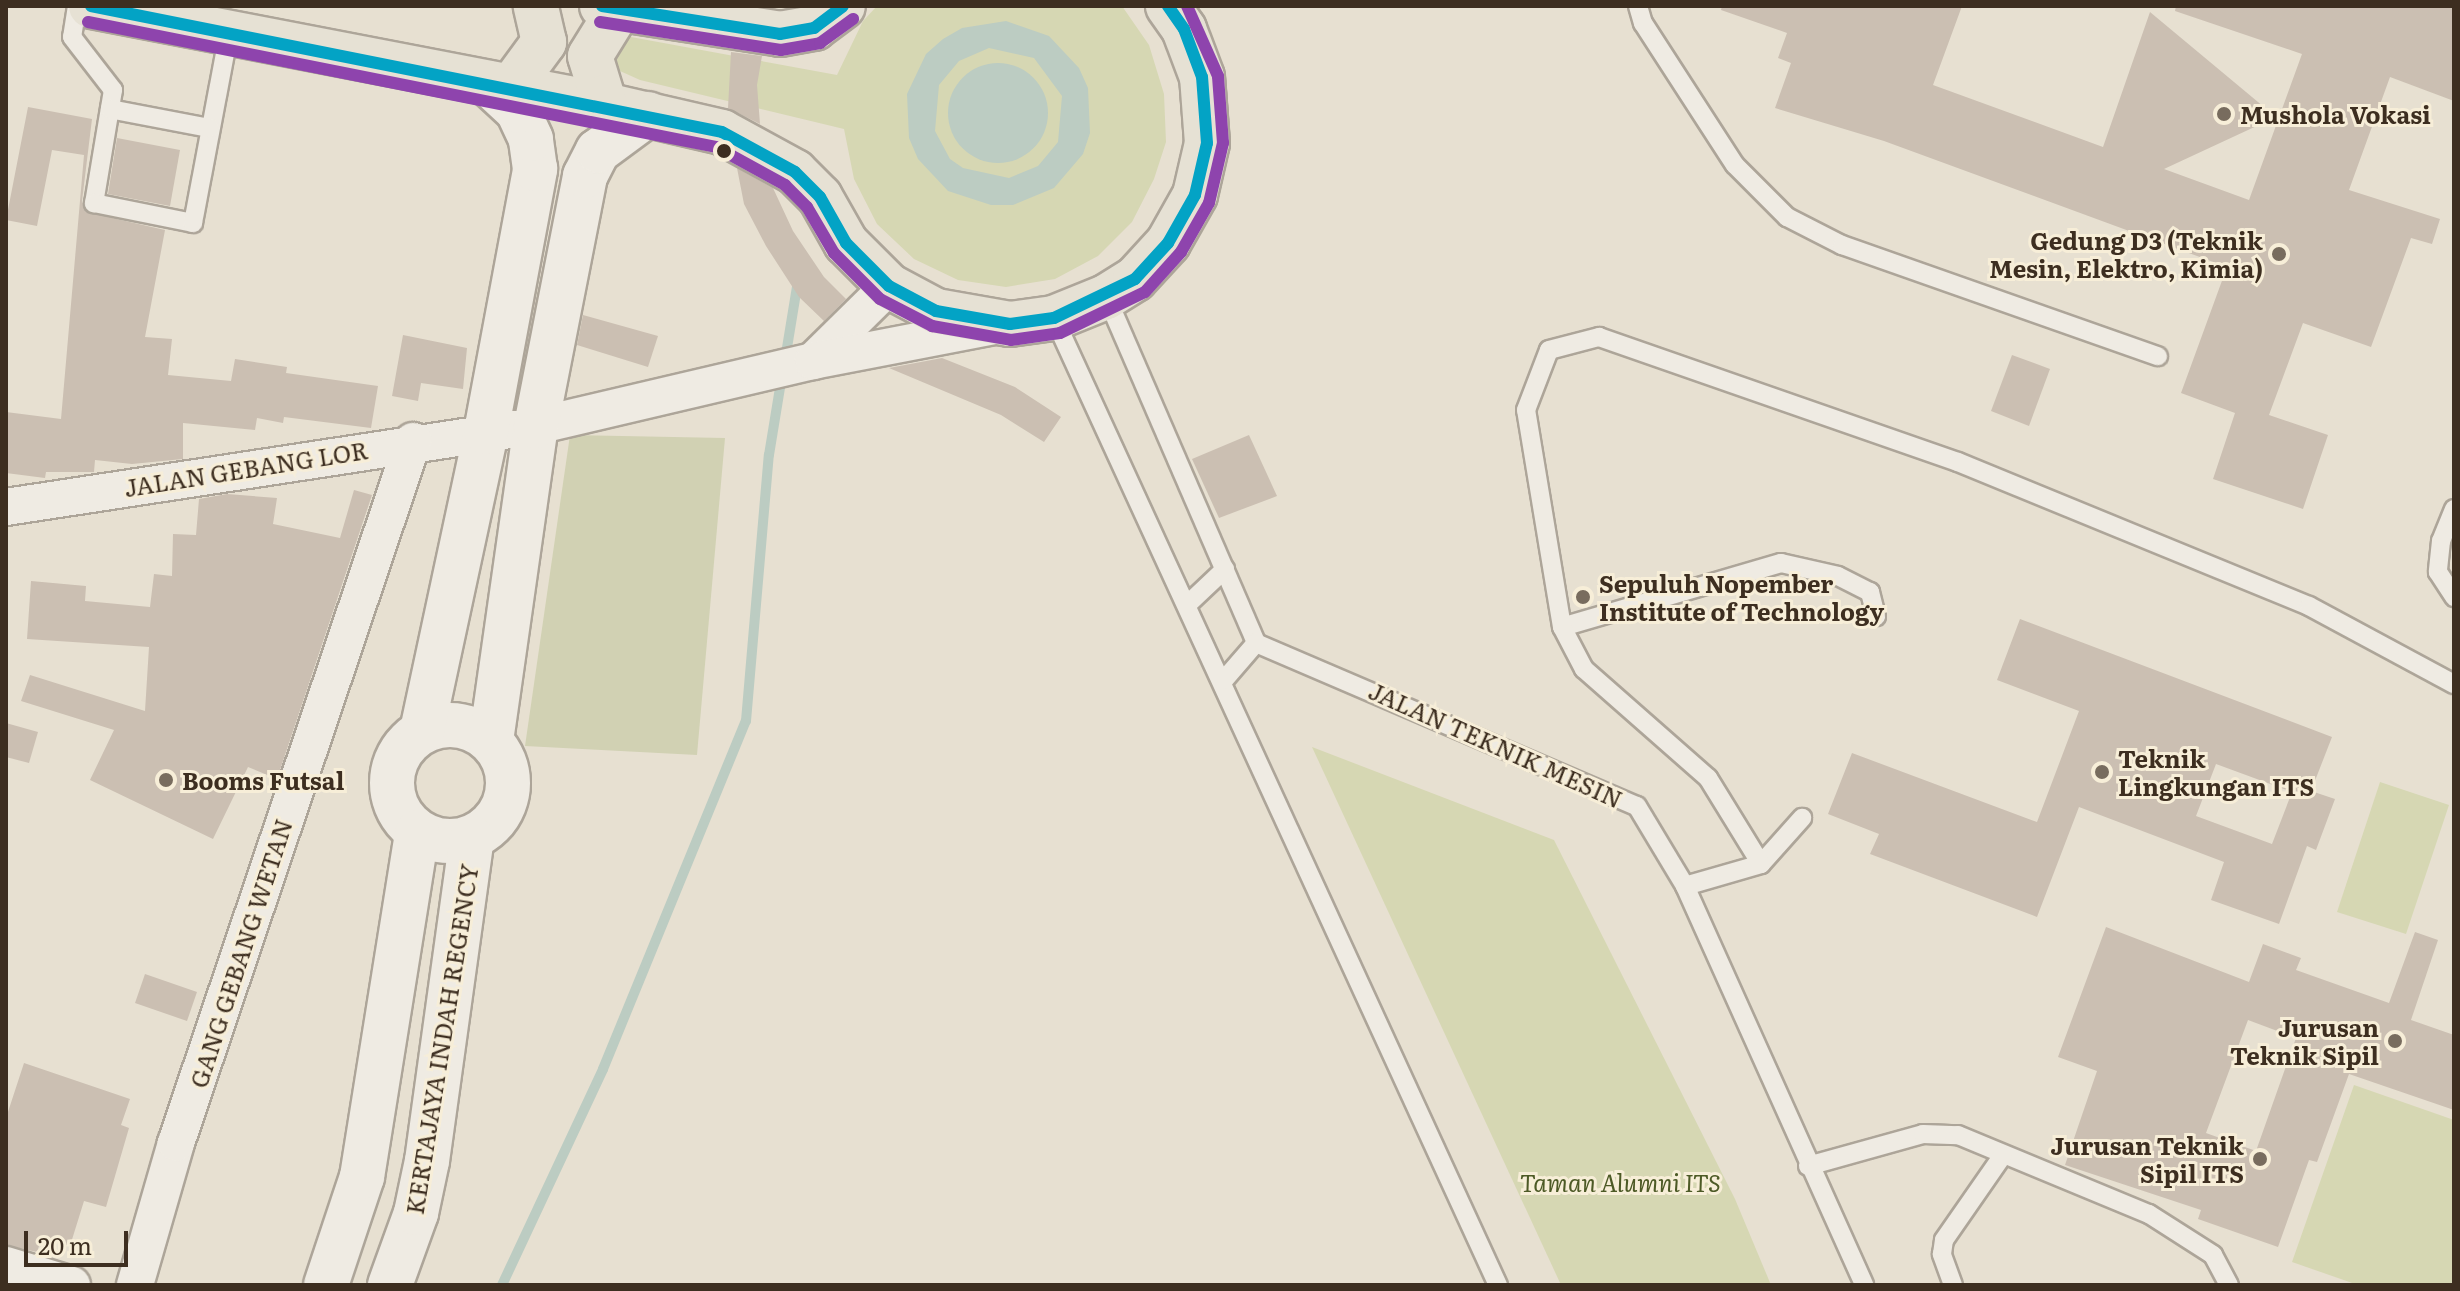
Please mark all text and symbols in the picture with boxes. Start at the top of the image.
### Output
place label: Mushola Vokasi [2240,100,2431,128]
marker: Mushola Vokasi [2215,105,2233,123]
unlabelled marker [716,143,732,159]
place label: Gedung D3 (Teknik Mesin, Elektro, Kimia) [1989,226,2263,282]
marker: Gedung D3 (Teknik Mesin, Elektro, Kimia) [2270,245,2288,263]
street label: JALAN GEBANG LOR [122,434,370,502]
place label: Sepuluh Nopember Institute of Technology [1599,569,1884,625]
marker: Sepuluh Nopember Institute of Technology [1574,588,1592,606]
street label: JALAN TEKNIK MESIN [1365,675,1627,813]
place label: Teknik Lingkungan ITS [2118,744,2314,800]
marker: Teknik Lingkungan ITS [2093,763,2111,781]
place label: Booms Futsal [182,766,344,794]
marker: Booms Futsal [157,771,175,789]
street label: GANG GEBANG WETAN [183,815,297,1091]
street label: KERTAJAYA INDAH REGENCY [399,862,483,1216]
place label: Jurusan Teknik Sipil [2230,1013,2379,1069]
marker: Jurusan Teknik Sipil [2386,1032,2404,1050]
place label: Jurusan Teknik Sipil ITS [2051,1131,2244,1187]
marker: Jurusan Teknik Sipil ITS [2251,1150,2269,1168]
park label: Taman Alumni ITS [1520,1168,1720,1196]
scale bar [28,1215,132,1265]
text: 20 m [38,1227,92,1262]

